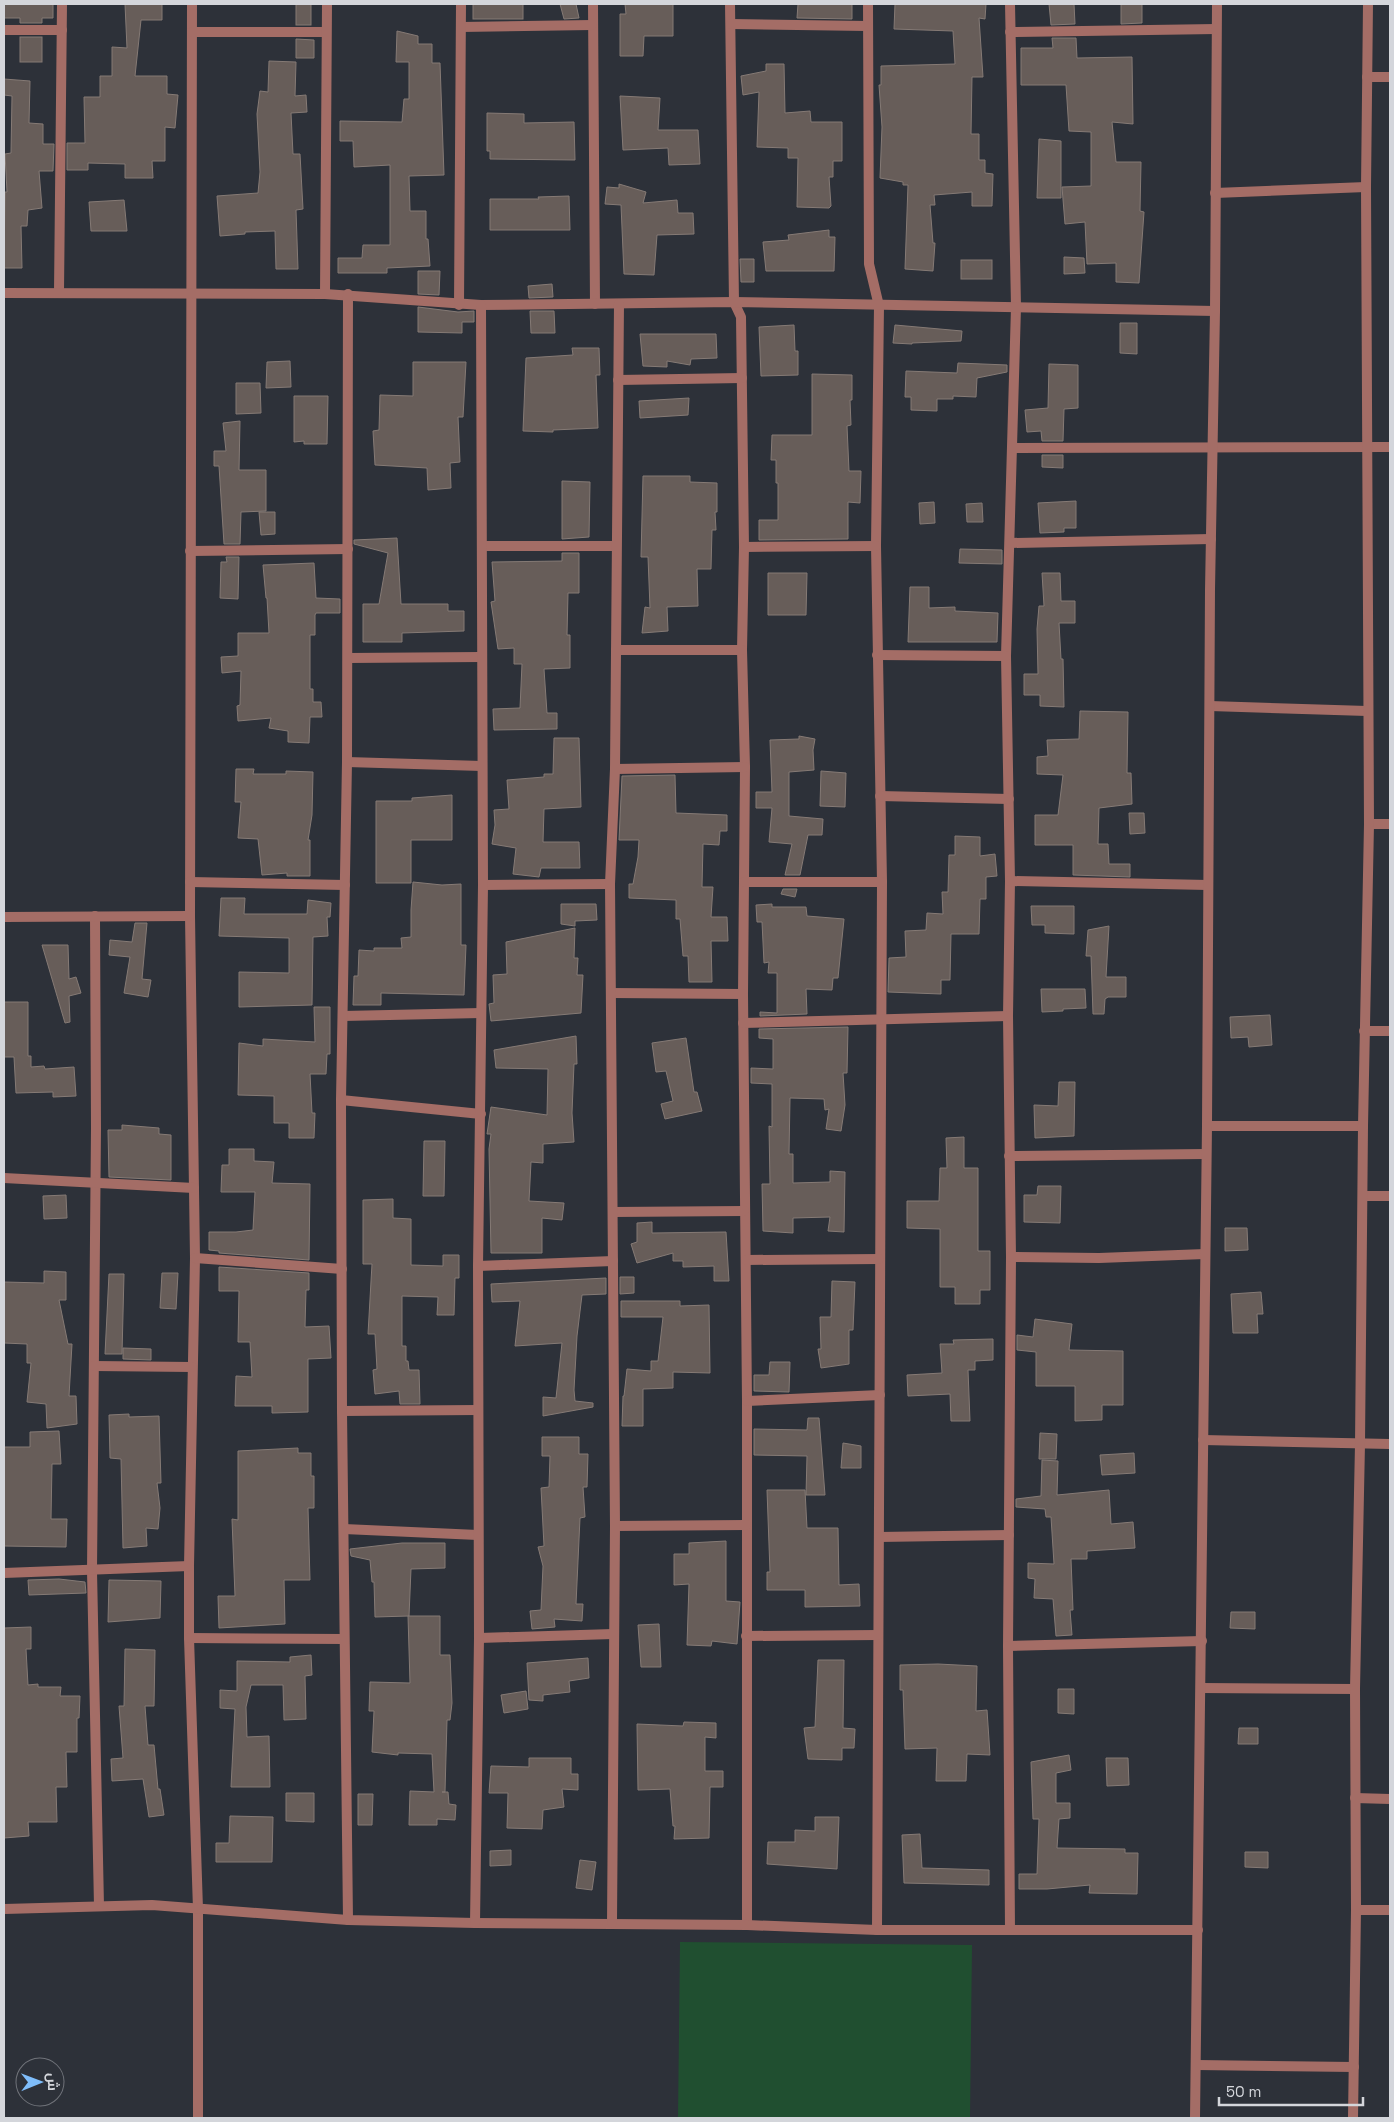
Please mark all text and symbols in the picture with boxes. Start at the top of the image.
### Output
north arrow [15,2057,65,2107]
text: ش [44,2073,62,2091]
scale bar [1219,2074,1363,2106]
text: 50 m [1226,2082,1261,2101]

